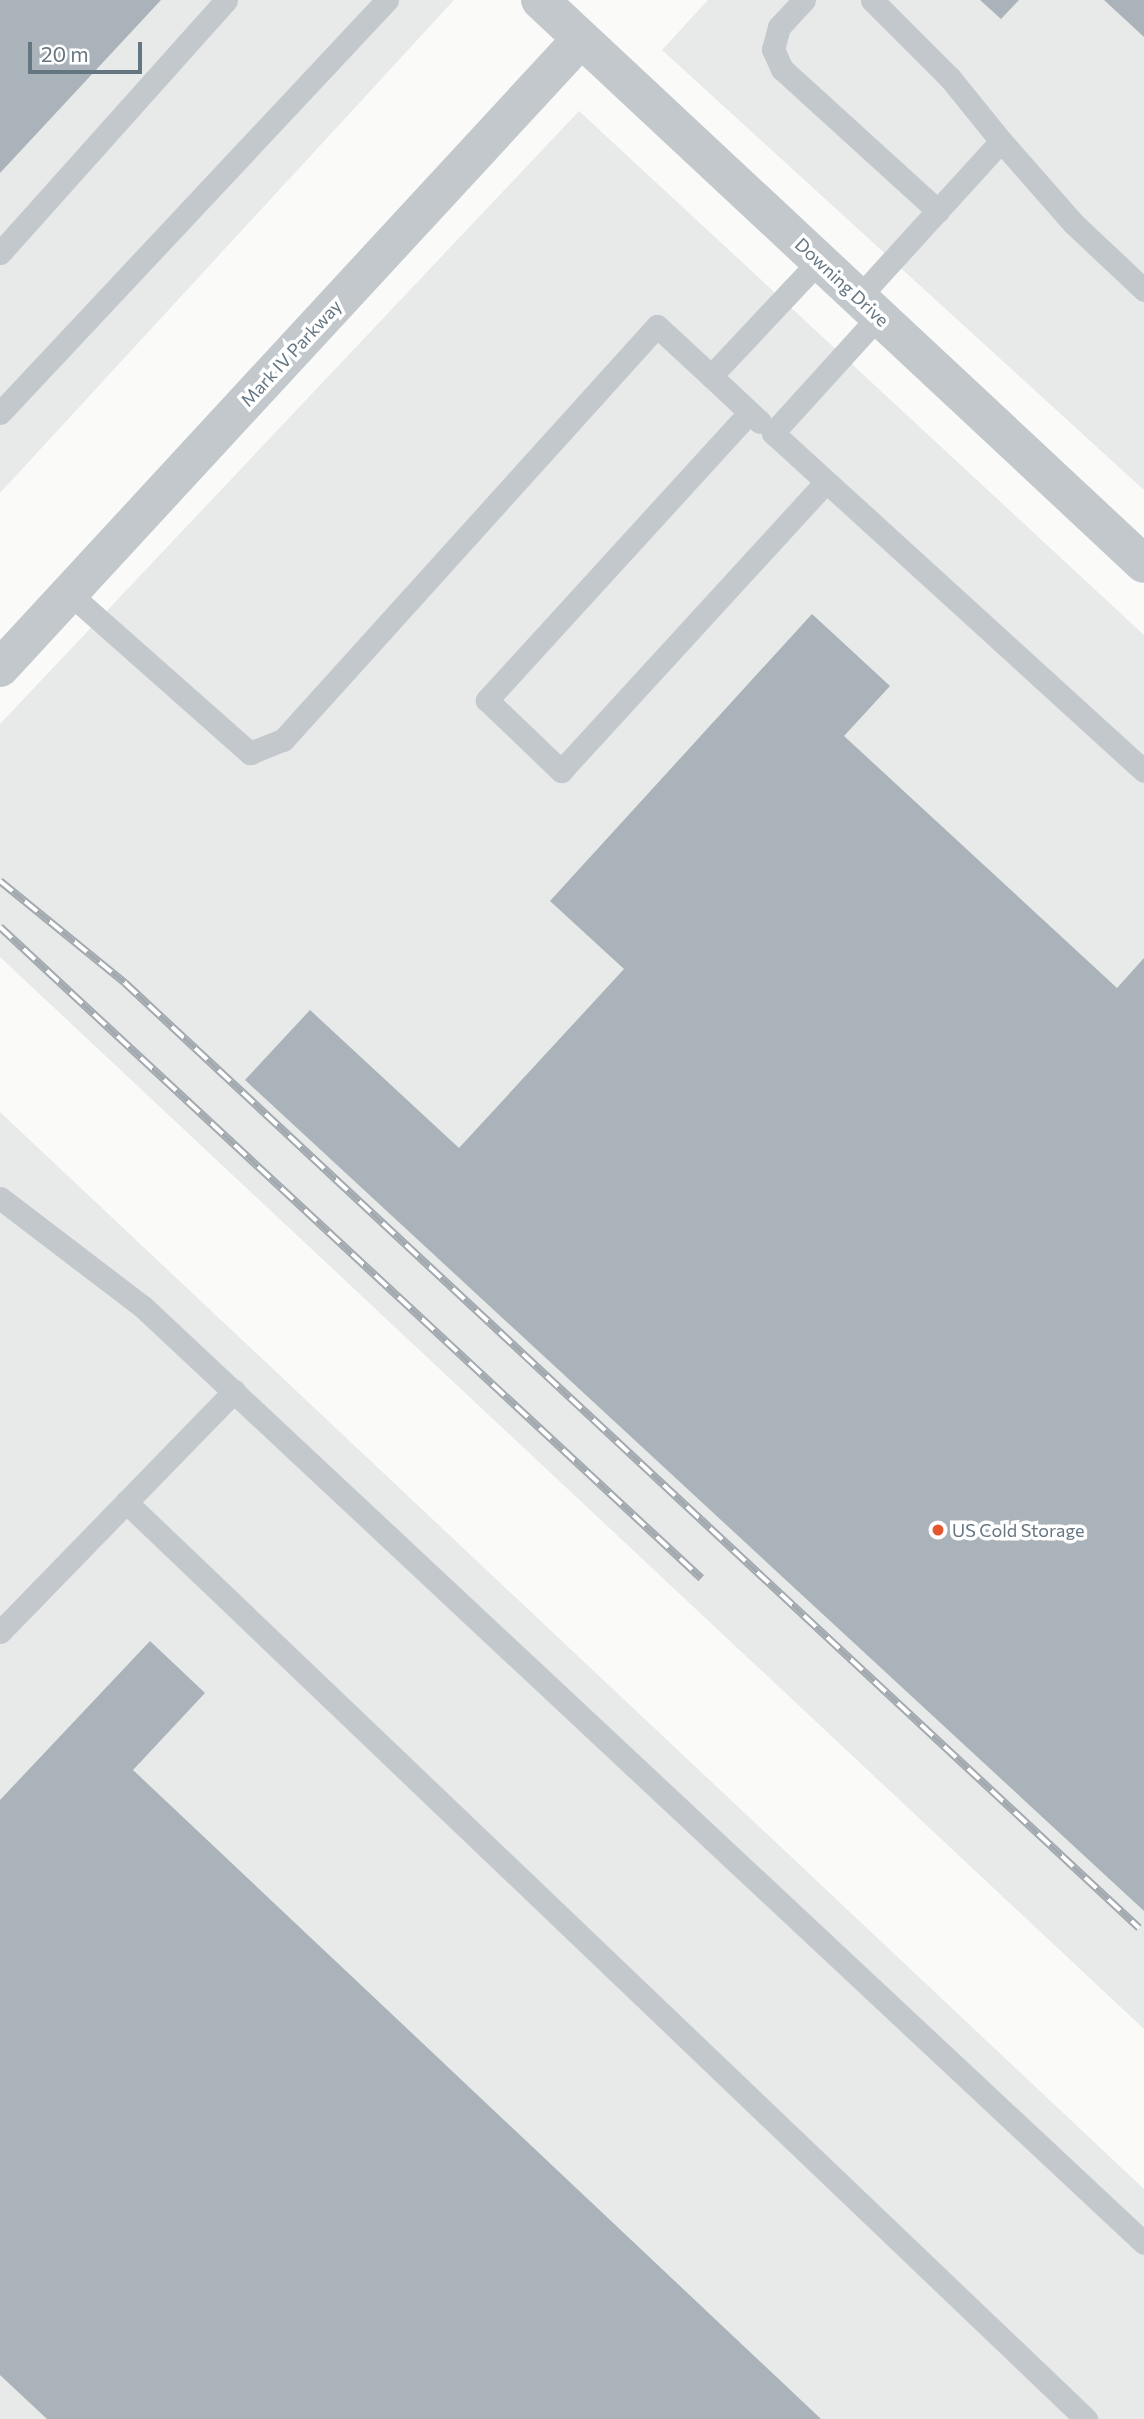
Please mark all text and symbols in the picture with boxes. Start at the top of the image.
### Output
scale bar [32,28,145,72]
text: 20 m [41,41,89,66]
street label: Downing Drive [791,233,893,331]
street label: Mark IV Parkway [236,295,346,411]
place label: US Cold Storage [952,1519,1085,1541]
marker: US Cold Storage [930,1522,946,1538]

